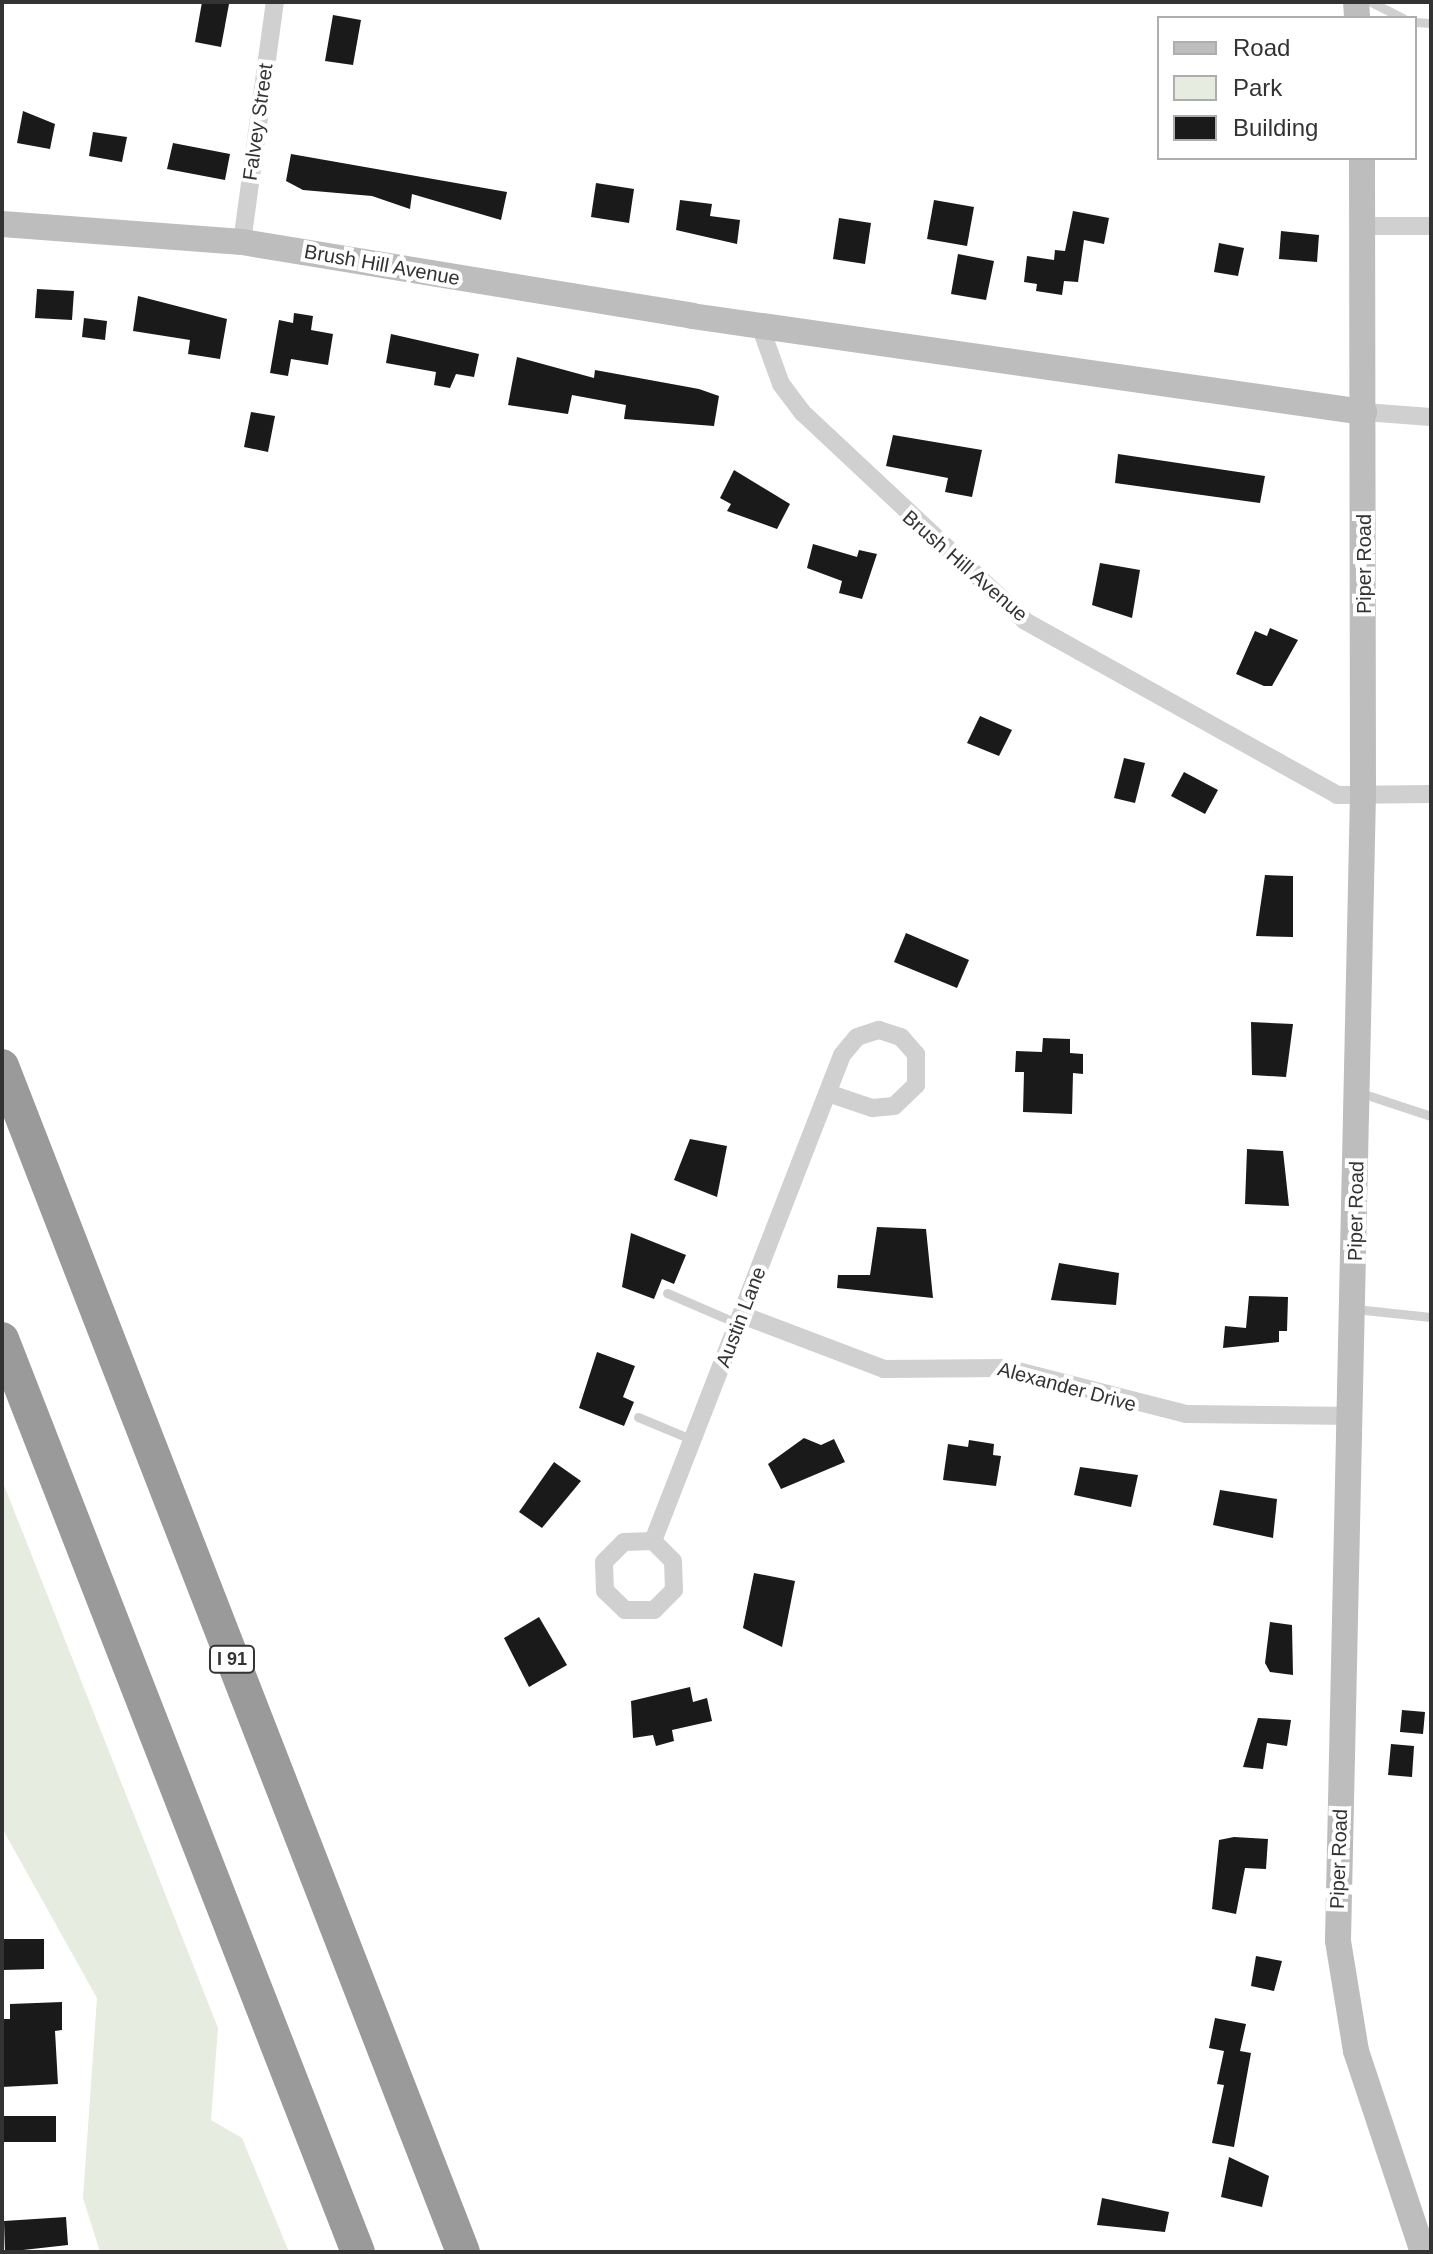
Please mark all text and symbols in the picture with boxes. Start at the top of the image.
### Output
legend [1157,16,1417,160]
text: Road [1233,34,1290,61]
street label: Falvey Street [238,62,278,182]
text: Park [1233,74,1282,101]
text: Building [1233,114,1318,141]
street label: Brush Hill Avenue [302,239,462,291]
street label: Brush Hill Avenue [897,505,1033,627]
street label: Piper Road [1352,514,1376,614]
street label: Piper Road [1343,1161,1369,1261]
street label: Austin Lane [711,1263,771,1371]
street label: Alexander Drive [995,1357,1139,1417]
road number: I 91 [208,1645,256,1673]
street label: Piper Road [1325,1809,1353,1909]

